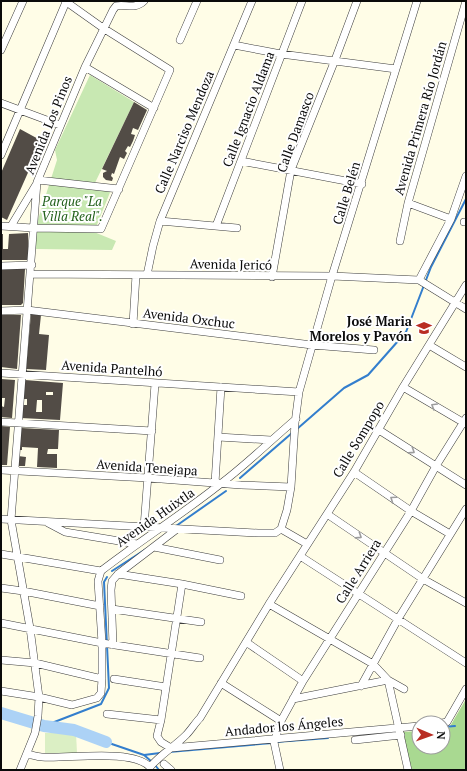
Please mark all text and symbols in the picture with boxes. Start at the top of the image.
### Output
street label: Avenida Primera Río Jordán [389,39,451,197]
street label: Calle Ignacio Aldama [218,48,279,169]
street label: Calle Narciso Mendoza [150,67,218,196]
street label: Avenida Los Pinos [20,73,76,177]
street label: Calle Damasco [272,89,318,175]
street label: Calle Belén [328,159,364,227]
park label: Parque "La Villa Real". [41,192,103,225]
street label: Avenida Jericó [190,254,272,274]
street label: Avenida Oxchuc [142,303,236,333]
place label: José Maria Morelos y Pavón [309,312,413,345]
school or university icon: José Maria Morelos y Pavón [415,319,433,337]
street label: Avenida Pantelhó [61,355,163,381]
street label: Calle Sompopo [328,397,388,481]
one-way arrow [431,403,438,410]
one-way arrow [408,446,415,454]
street label: Avenida Tenejapa [96,454,199,480]
street label: Avenida Huixtla [112,483,198,551]
one-way arrow [390,496,397,504]
one-way arrow [355,531,362,538]
street label: Calle Arriera [331,535,385,607]
street label: Andador los Ángeles [224,712,344,740]
north arrow [411,715,451,755]
text: N [434,731,448,740]

